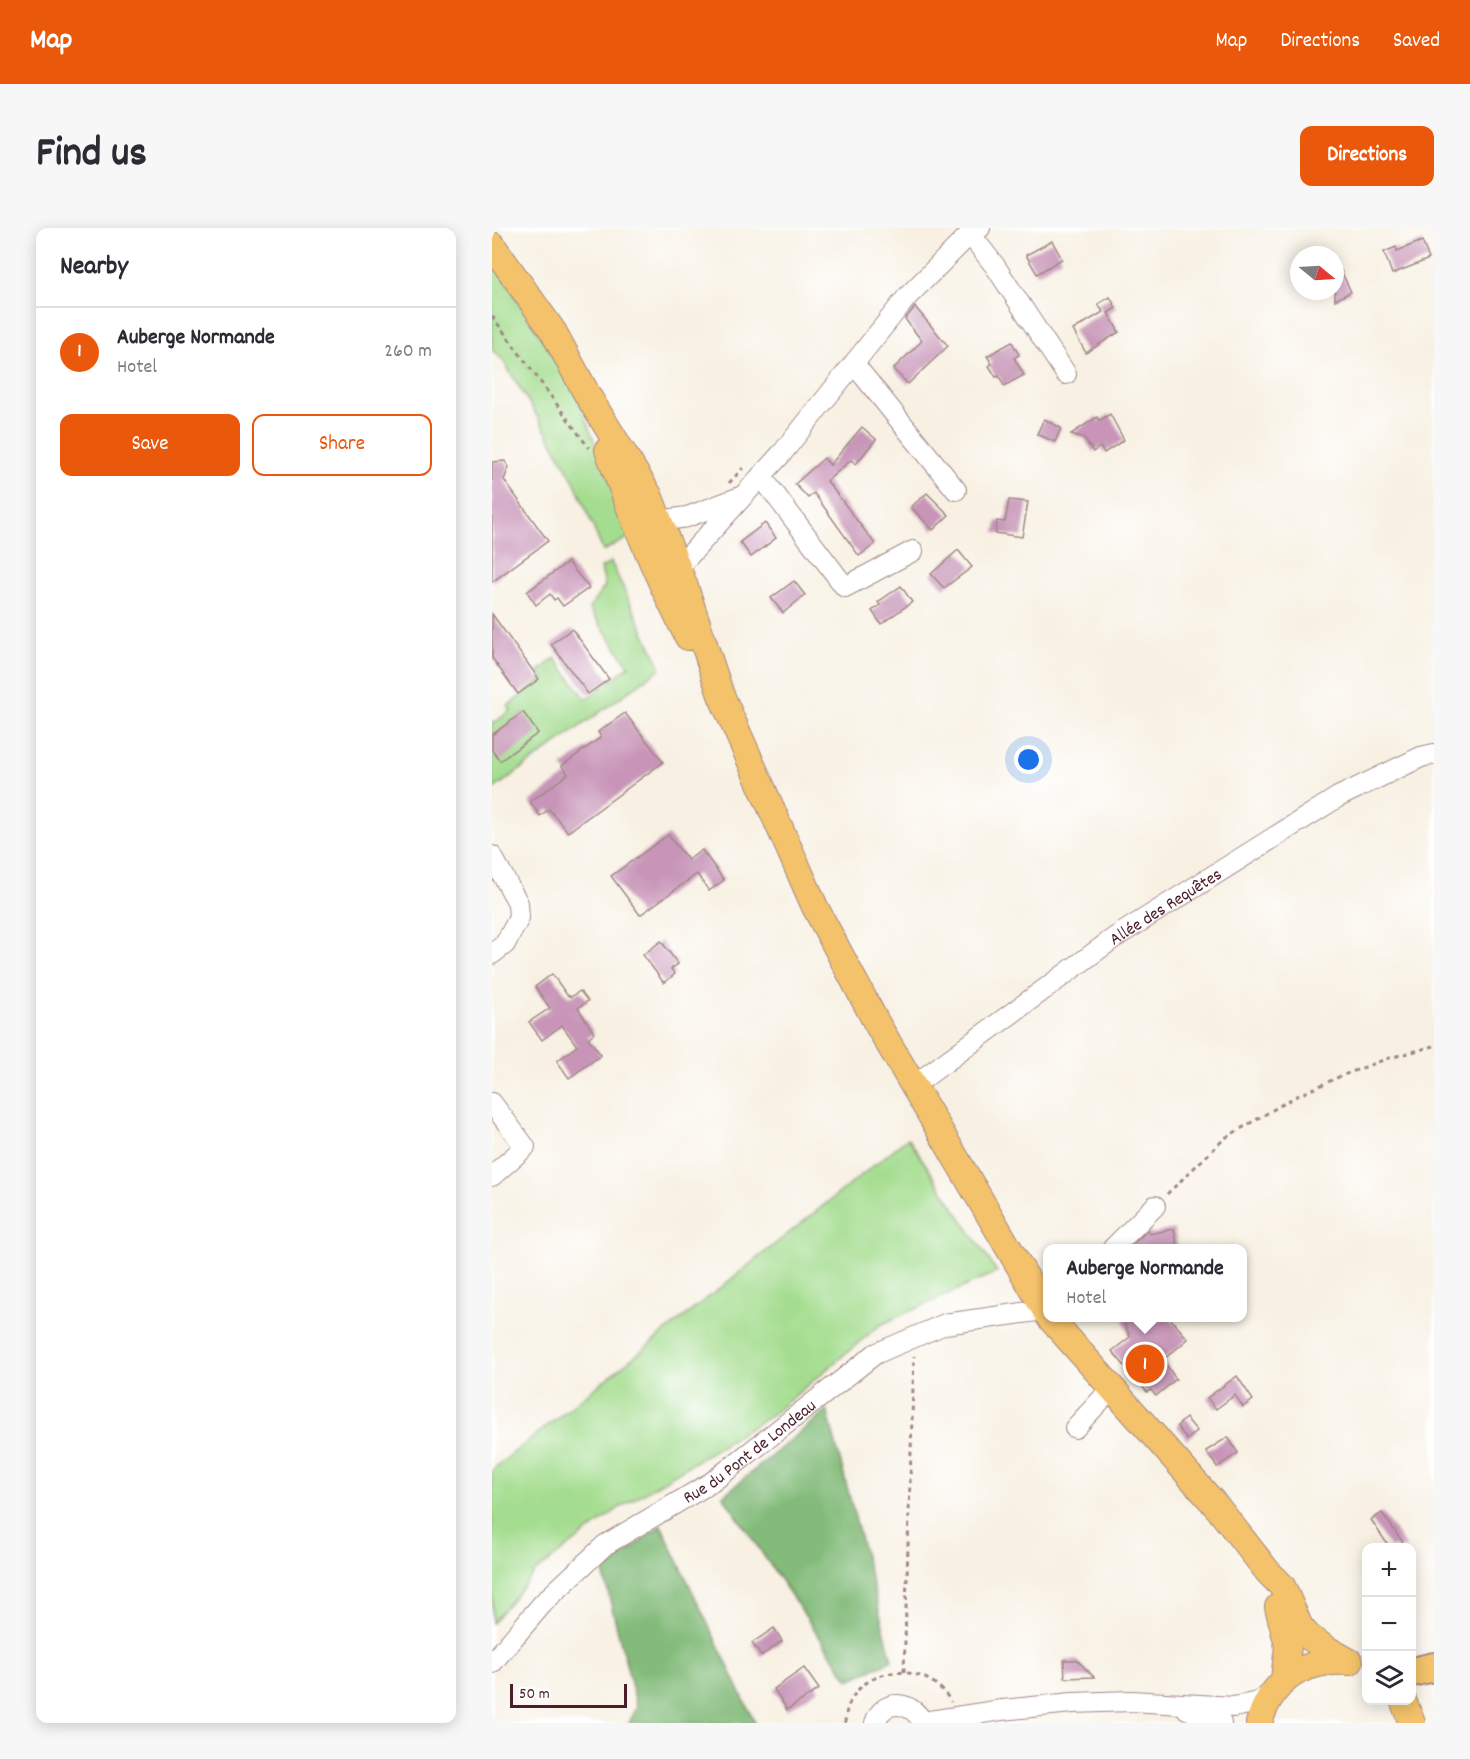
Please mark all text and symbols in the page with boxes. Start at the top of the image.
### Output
text: Map [30,22,72,62]
text: Map [1216,27,1247,57]
text: Directions [1280,27,1360,57]
text: Saved [1393,27,1440,57]
text: Find us [36,126,147,186]
button: Directions [1300,126,1434,186]
north arrow [1290,246,1344,300]
text: Nearby [60,249,128,286]
text: Auberge Normande [117,323,275,354]
text: 1 [77,338,82,366]
text: 260 m [384,338,432,366]
text: Hotel [117,354,157,382]
button: Save [60,414,240,476]
button: Share [252,414,432,476]
your location [1014,745,1043,774]
street label: Allée des Requêtes [1105,863,1228,953]
popup [1043,1244,1247,1322]
text: Auberge Normande [1066,1254,1224,1285]
text: Hotel [1066,1285,1106,1313]
pin: 1 [1126,1342,1164,1386]
street label: Rue du Pont de Londeau [679,1395,823,1511]
map controls [1362,1543,1416,1705]
button: + [1362,1543,1416,1597]
button: − [1362,1597,1416,1651]
button: layers [1362,1651,1416,1705]
scale bar [510,1681,627,1708]
text: 50 m [519,1683,550,1706]

